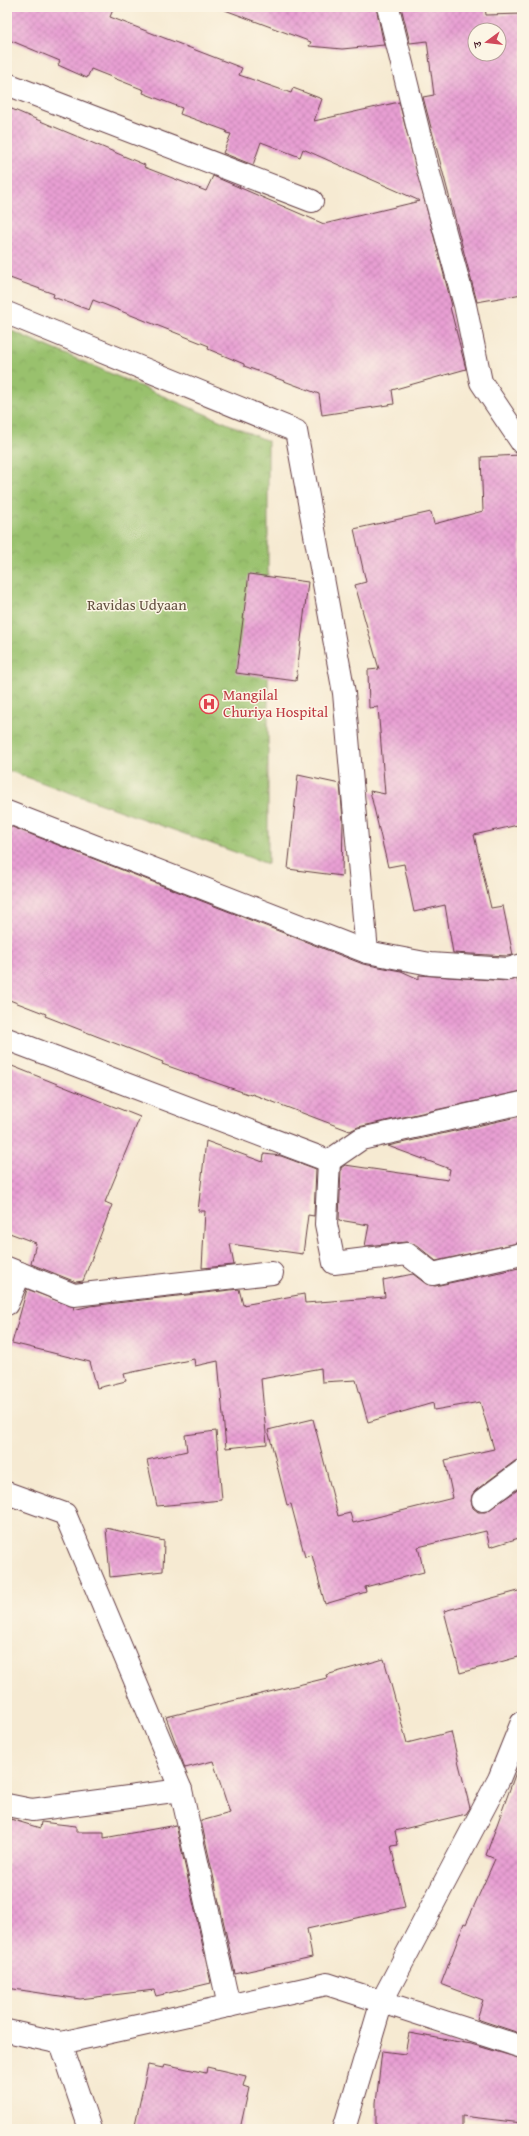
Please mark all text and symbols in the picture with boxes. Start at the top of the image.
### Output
north arrow [467,22,507,62]
text: उ [469,38,486,50]
park label: Ravidas Udyaan [87,594,187,615]
place label: Mangilal Churiya Hospital [223,684,328,722]
hospital icon: Mangilal Churiya Hospital [198,693,220,715]

